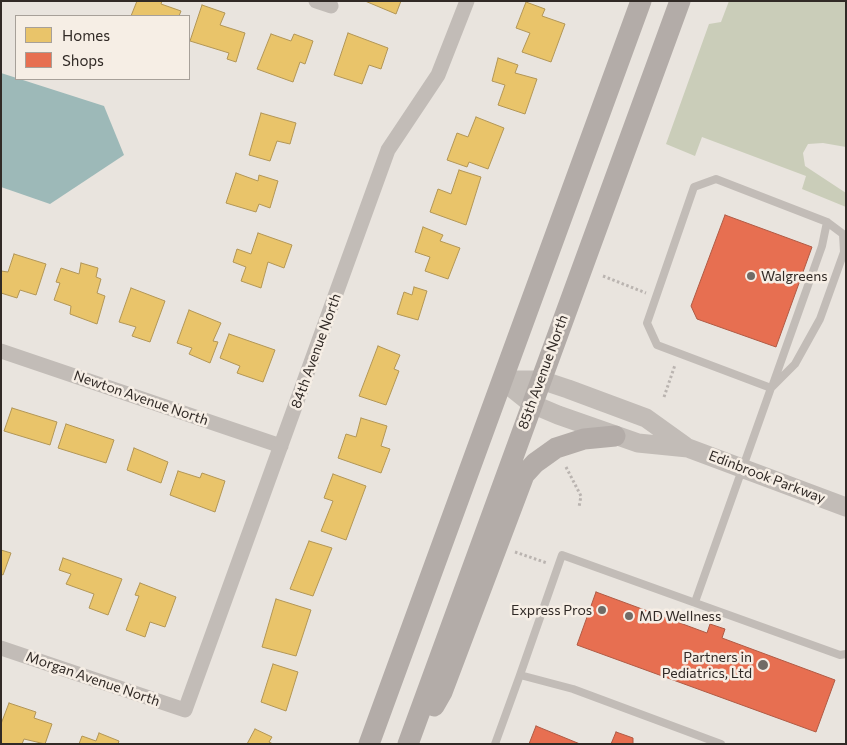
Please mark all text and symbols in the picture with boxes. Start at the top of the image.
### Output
legend [15,15,190,80]
text: Homes [62,26,110,44]
text: Shops [62,51,104,69]
place label: Walgreens [761,268,828,284]
marker: Walgreens [745,270,757,282]
street label: 84th Avenue North [287,291,345,411]
street label: 85th Avenue North [514,312,572,432]
street label: Newton Avenue North [71,367,211,429]
street label: Edinbrook Parkway [706,447,828,507]
place label: Express Pros [511,602,592,618]
marker: Express Pros [596,604,608,616]
place label: MD Wellness [639,608,721,624]
marker: MD Wellness [623,610,635,622]
street label: Morgan Avenue North [24,648,162,710]
place label: Partners in Pediatrics, Ltd [662,649,752,682]
marker: Partners in Pediatrics, Ltd [756,658,770,672]

